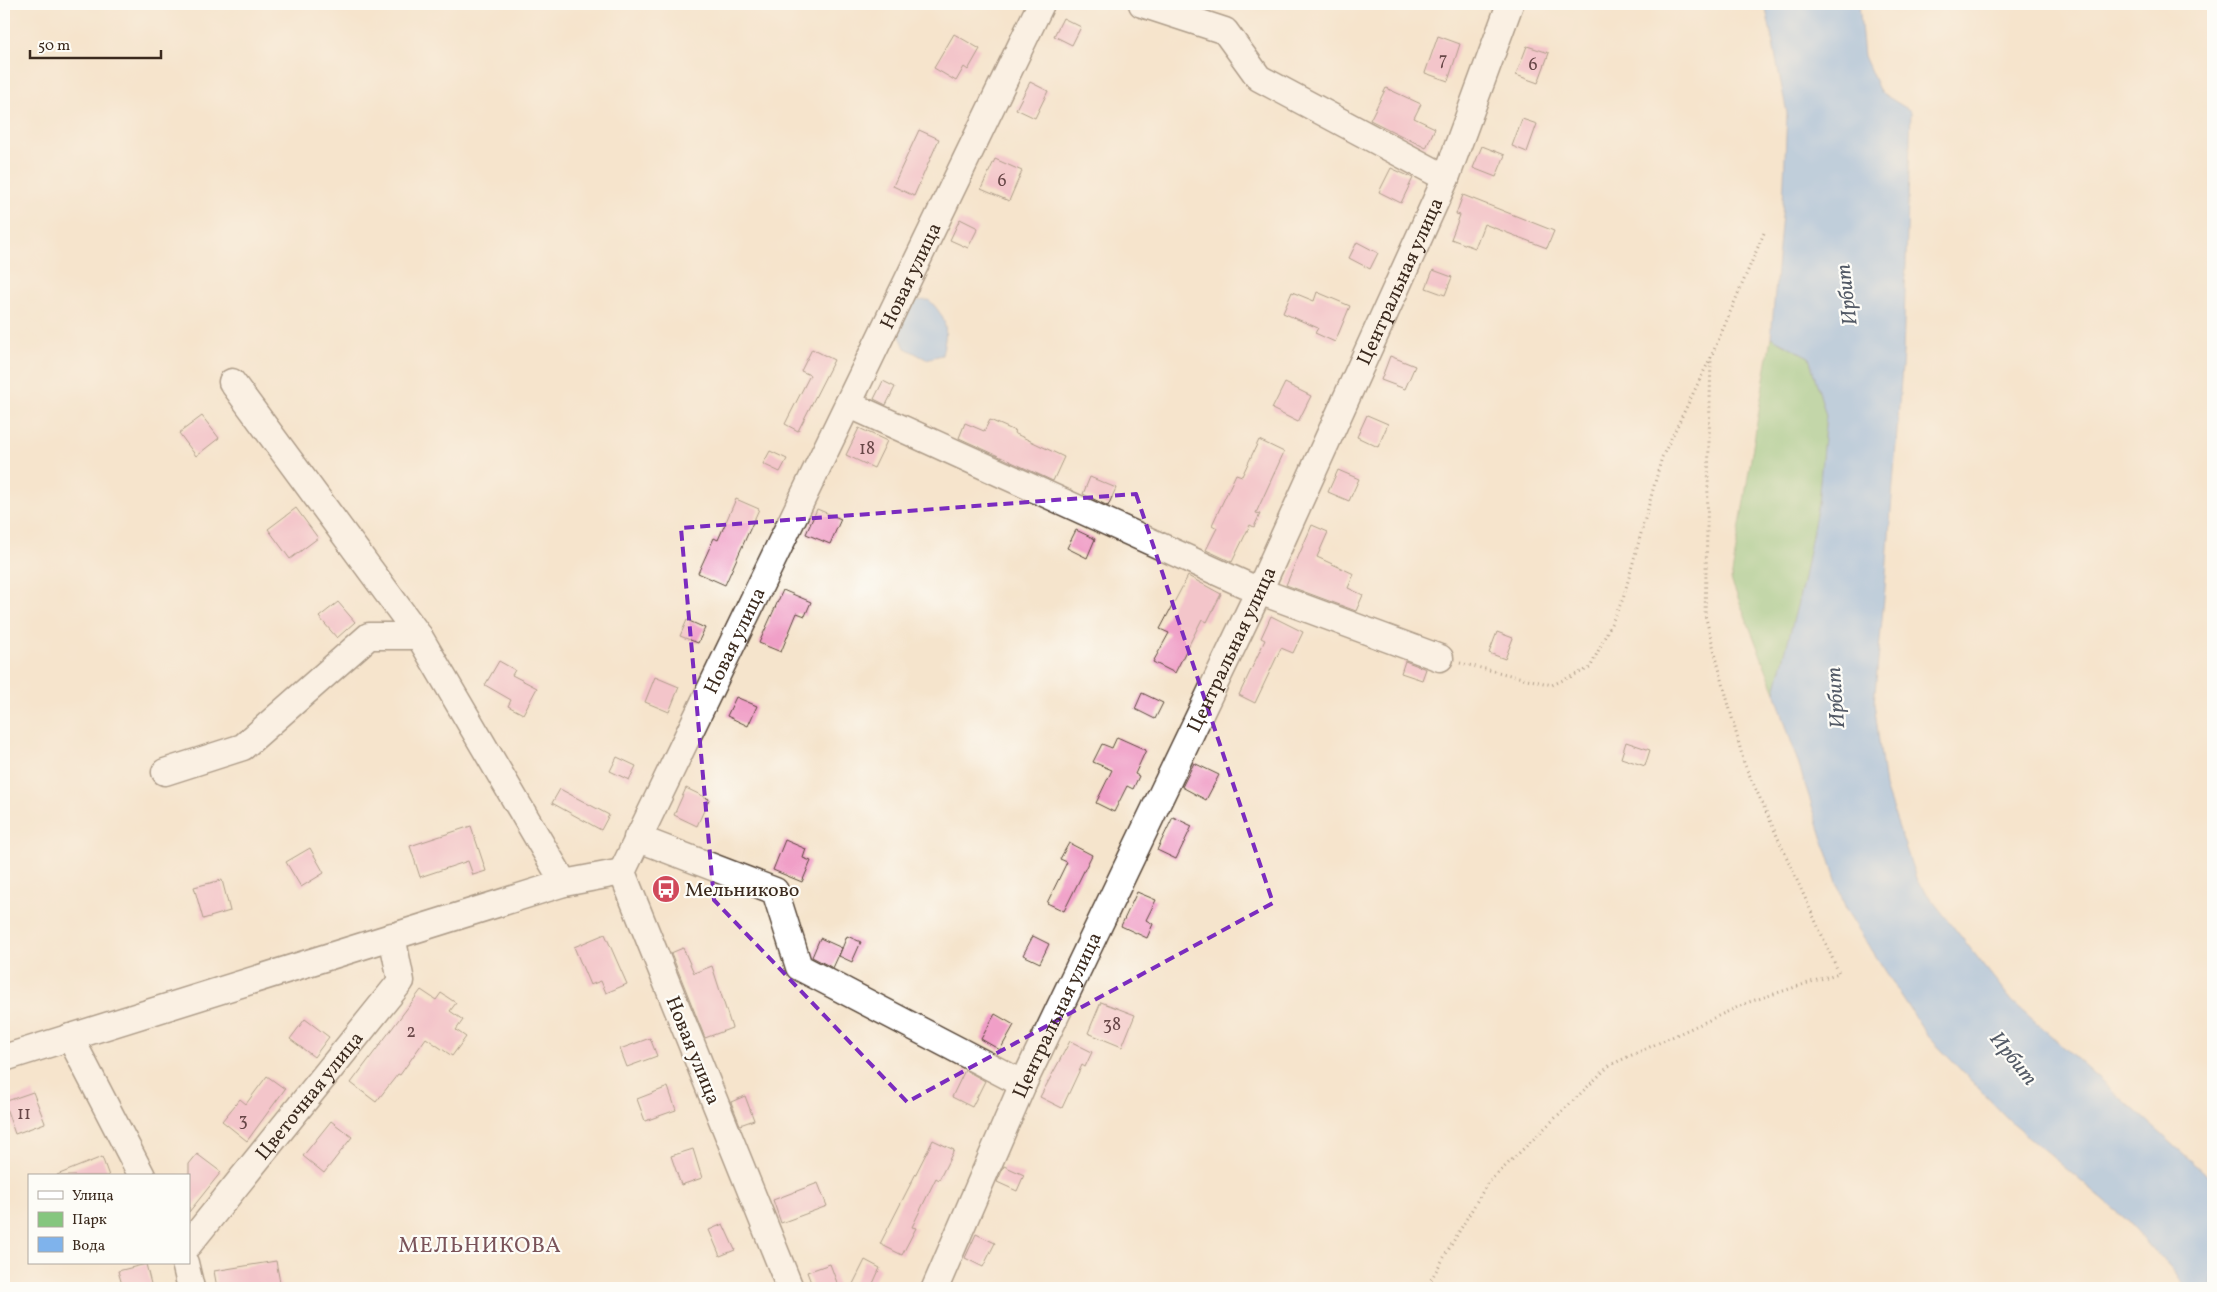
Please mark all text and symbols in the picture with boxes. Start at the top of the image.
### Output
scale bar [30,28,161,60]
text: 50 m [38,36,70,57]
house number: 7 [1439,48,1447,73]
house number: 6 [1528,53,1538,78]
house number: 6 [997,169,1007,194]
street label: Центральная улица [1351,194,1451,370]
street label: Новая улица [874,218,949,334]
water label: Ирбит [1829,262,1866,327]
house number: 18 [859,437,875,462]
street label: Центральная улица [1181,562,1284,738]
street label: Новая улица [698,583,773,699]
water label: Ирбит [1820,666,1853,730]
bus stop icon: Мельниково [651,874,681,904]
place label: Мельниково [685,877,799,905]
street label: Центральная улица [1007,928,1110,1103]
street label: Новая улица [658,992,727,1109]
house number: 38 [1103,1013,1121,1038]
house number: 2 [406,1020,416,1045]
street label: Цветочная улица [250,1026,371,1167]
water label: Ирбит [1982,1026,2044,1092]
house number: 11 [17,1102,31,1127]
house number: 3 [238,1109,248,1134]
legend [28,1174,190,1264]
text: Улица [72,1186,114,1207]
text: Парк [72,1210,107,1231]
district label: МЕЛЬНИКОВА [398,1231,562,1262]
text: Вода [72,1236,105,1257]

